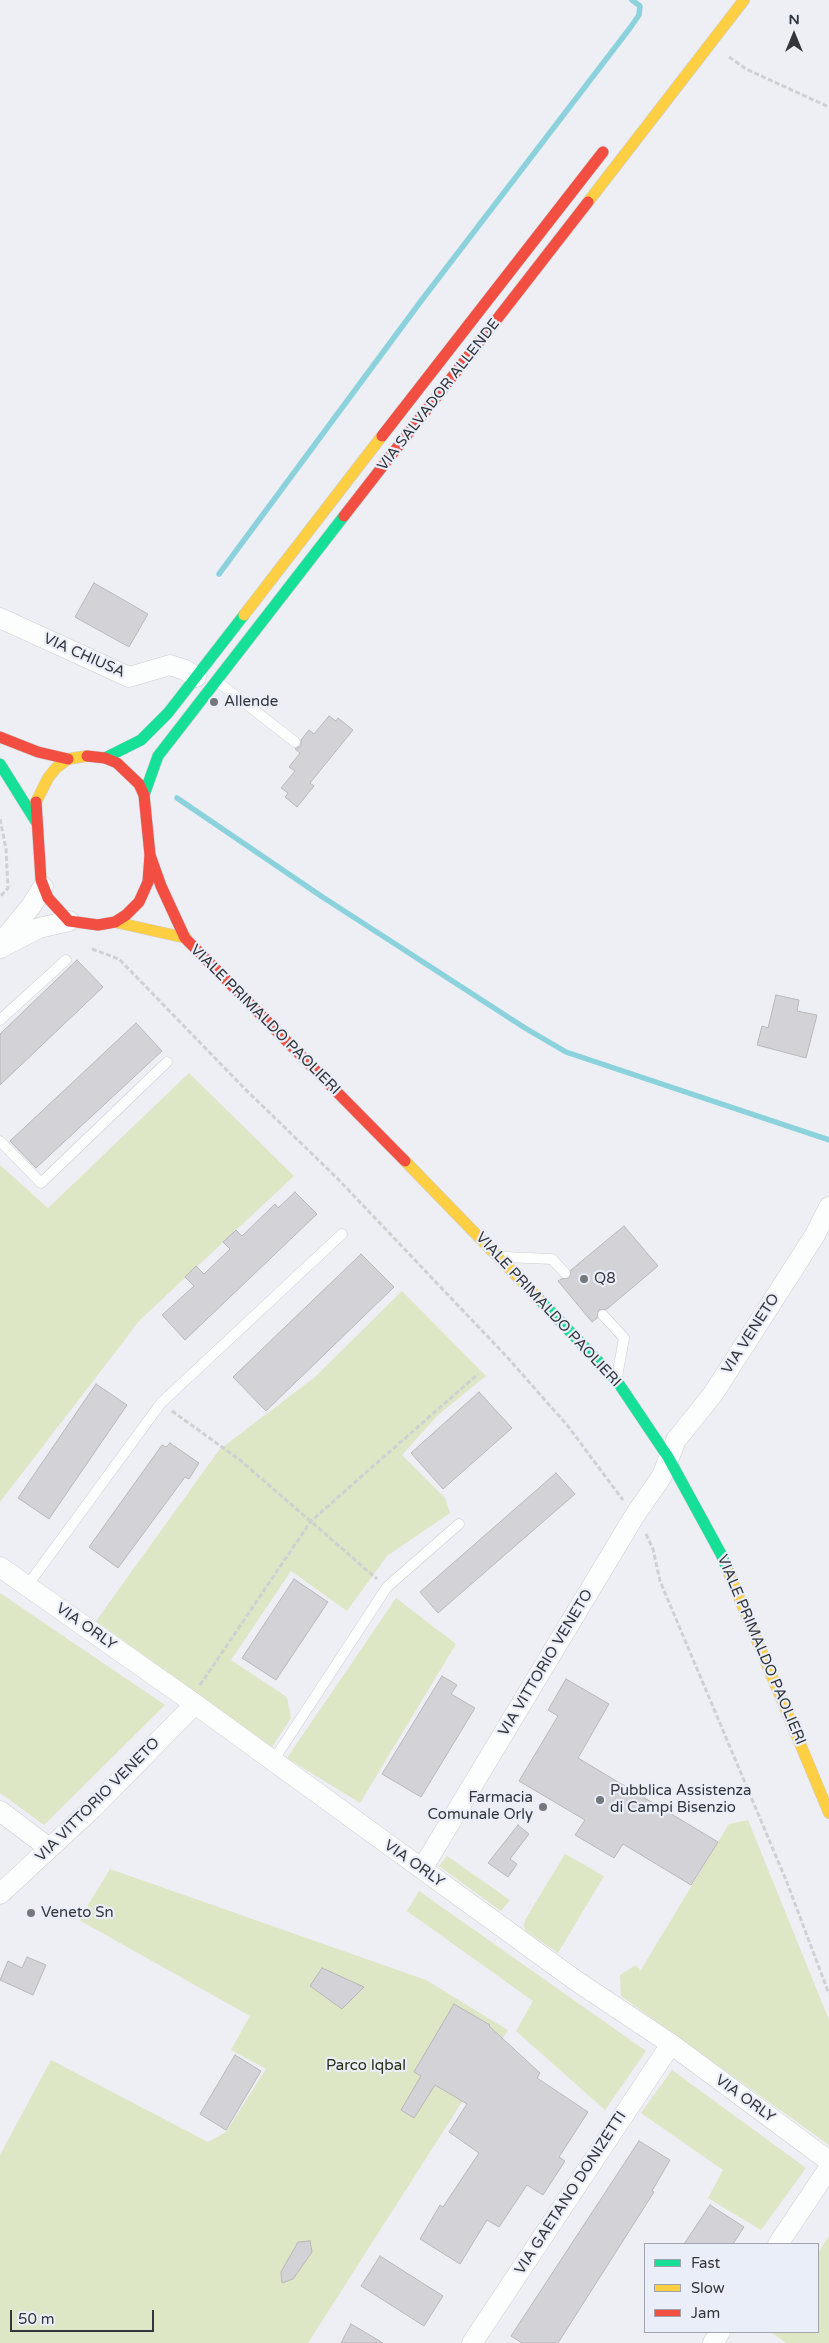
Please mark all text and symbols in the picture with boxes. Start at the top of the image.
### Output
north arrow [769,10,819,60]
text: N [788,11,800,28]
street label: VIA SALVADOR ALLENDE [374,315,504,475]
street label: VIA CHIUSA [40,630,128,682]
place label: Allende [224,693,278,711]
marker: Allende [208,696,220,708]
street label: VIALE PRIMALDO PAOLIERI [186,941,344,1099]
street label: VIALE PRIMALDO PAOLIERI [472,1229,624,1391]
place label: Q8 [594,1270,616,1288]
marker: Q8 [578,1273,590,1285]
street label: VIA VENETO [718,1290,784,1378]
street label: VIALE PRIMALDO PAOLIERI [713,1552,809,1748]
street label: VIA VITTORIO VENETO [495,1586,597,1740]
street label: VIA ORLY [52,1600,120,1654]
street label: VIA VITTORIO VENETO [32,1734,164,1866]
place label: Pubblica Assistenza di Campi Bisenzio [610,1782,751,1817]
place label: Farmacia Comunale Orly [428,1789,533,1824]
marker: Pubblica Assistenza di Campi Bisenzio [594,1794,606,1806]
marker: Farmacia Comunale Orly [537,1801,549,1813]
street label: VIA ORLY [380,1837,448,1891]
place label: Veneto Sn [41,1904,114,1922]
marker: Veneto Sn [25,1907,37,1919]
park label: Parco Iqbal [326,2057,406,2075]
street label: VIA ORLY [712,2071,778,2127]
street label: VIA GAETANO DONIZETTI [511,2108,631,2278]
legend [644,2243,819,2333]
text: Fast [691,2254,720,2272]
text: Slow [691,2279,725,2297]
scale bar [12,2300,156,2332]
text: Jam [691,2304,720,2322]
text: 50 m [18,2310,55,2328]

